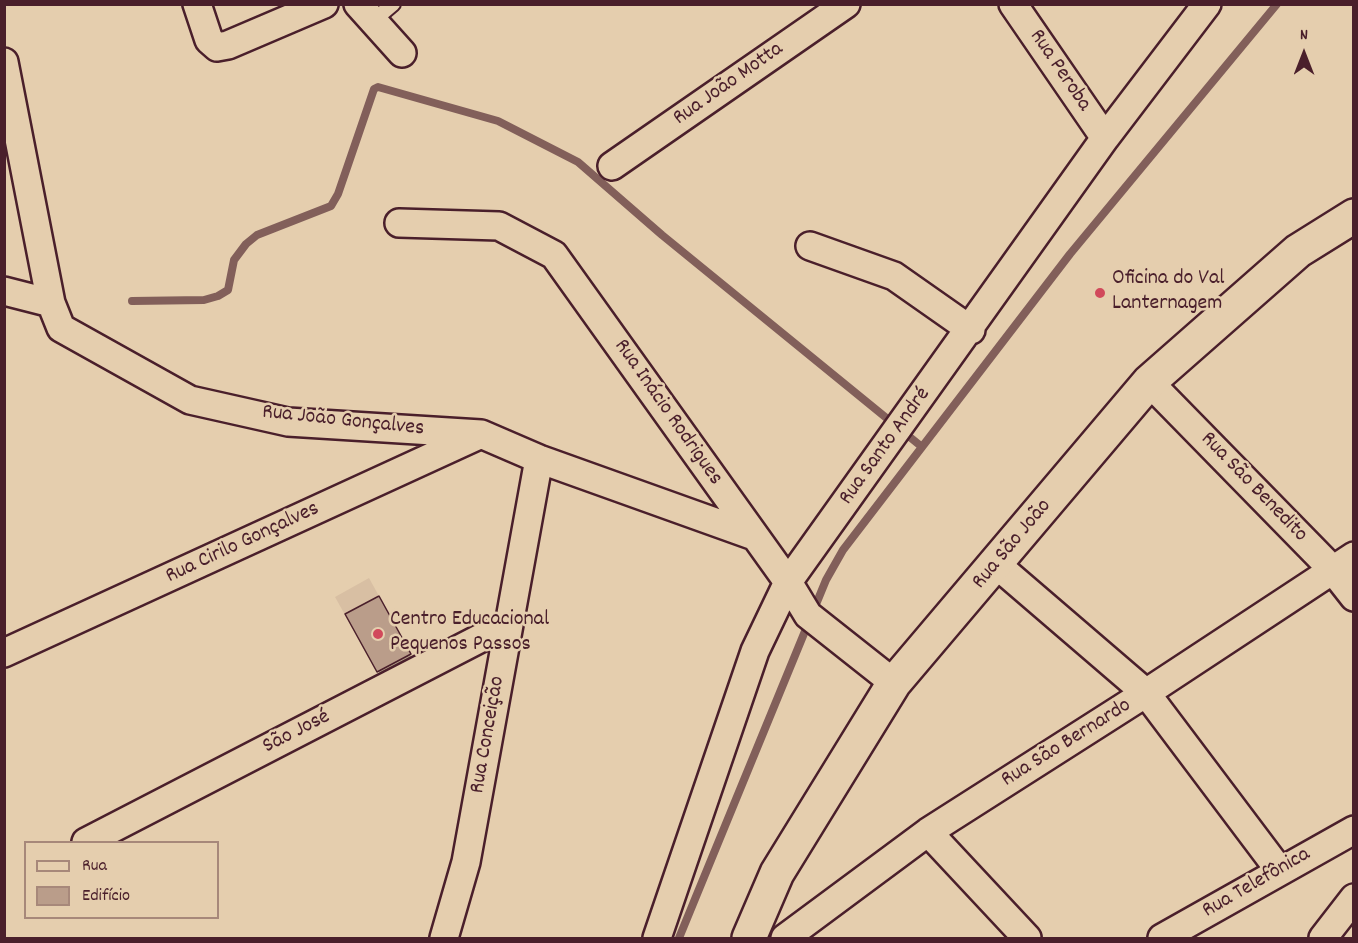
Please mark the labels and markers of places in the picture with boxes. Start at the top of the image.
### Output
place label: Oficina do Val Lanternagem [1112,267,1224,318]
marker: Oficina do Val Lanternagem [1093,286,1107,300]
place label: Centro Educacional Pequenos Passos [390,608,549,660]
marker: Centro Educacional Pequenos Passos [371,627,385,641]

